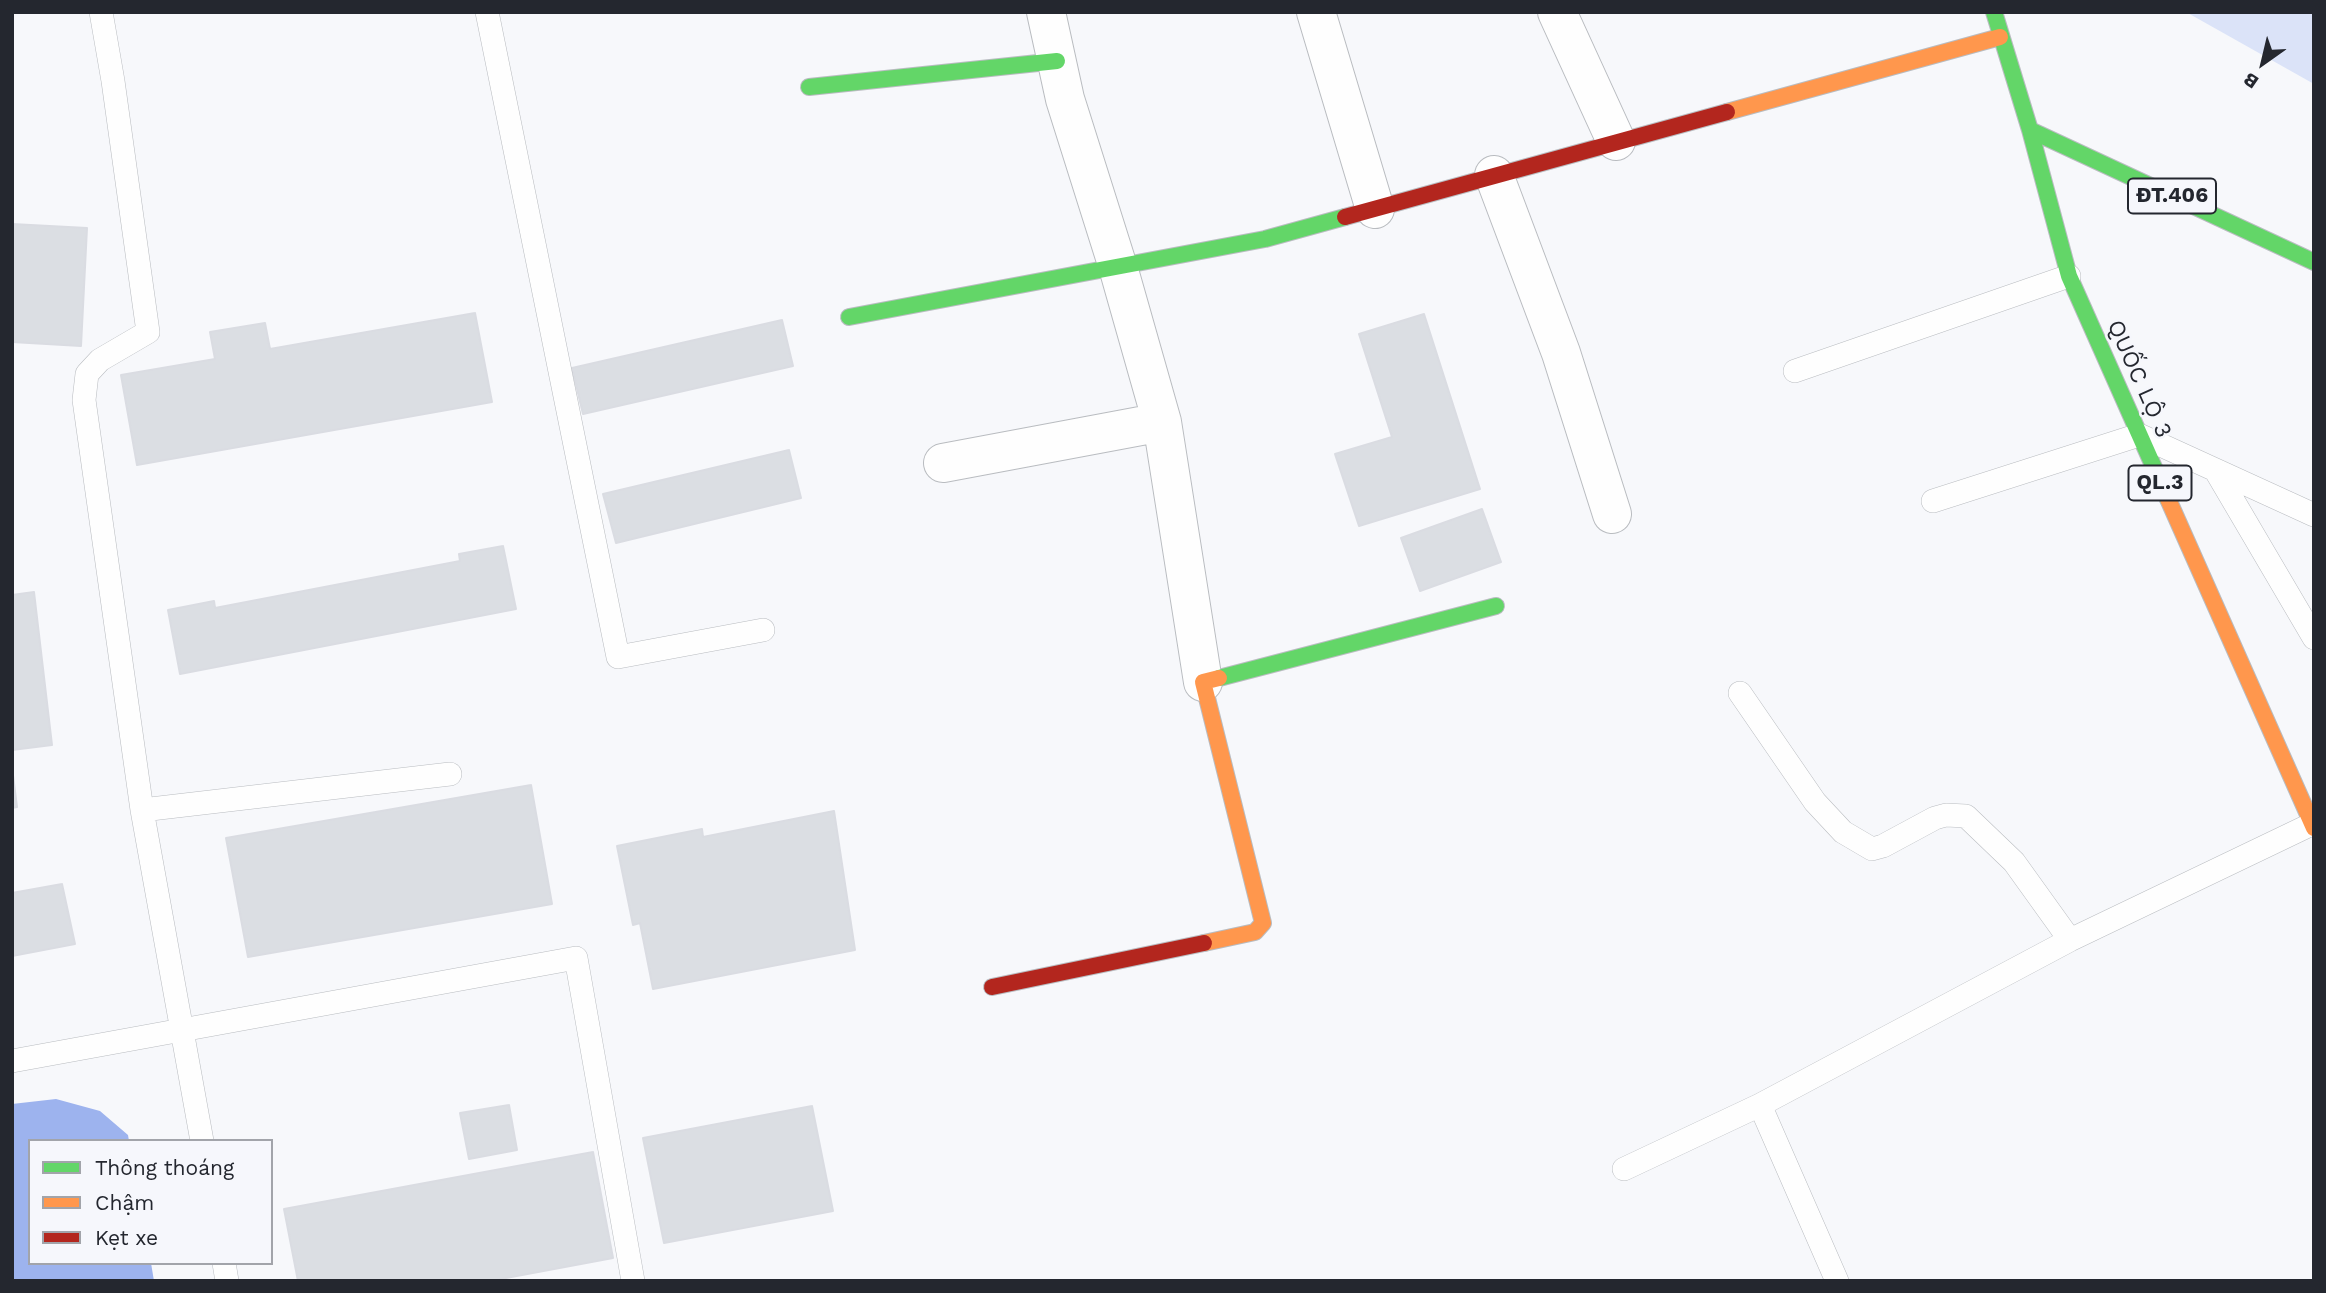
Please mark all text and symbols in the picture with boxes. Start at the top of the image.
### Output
north arrow [2228,28,2298,98]
text: B [2239,68,2263,94]
road number: ĐT.406 [2128,178,2216,214]
street label: QUỐC LỘ 3 [2101,316,2177,442]
road number: QL.3 [2128,466,2192,500]
legend [28,1139,273,1265]
text: Thông thoáng [95,1155,234,1180]
text: Chậm [95,1190,154,1215]
text: Kẹt xe [95,1225,158,1250]

